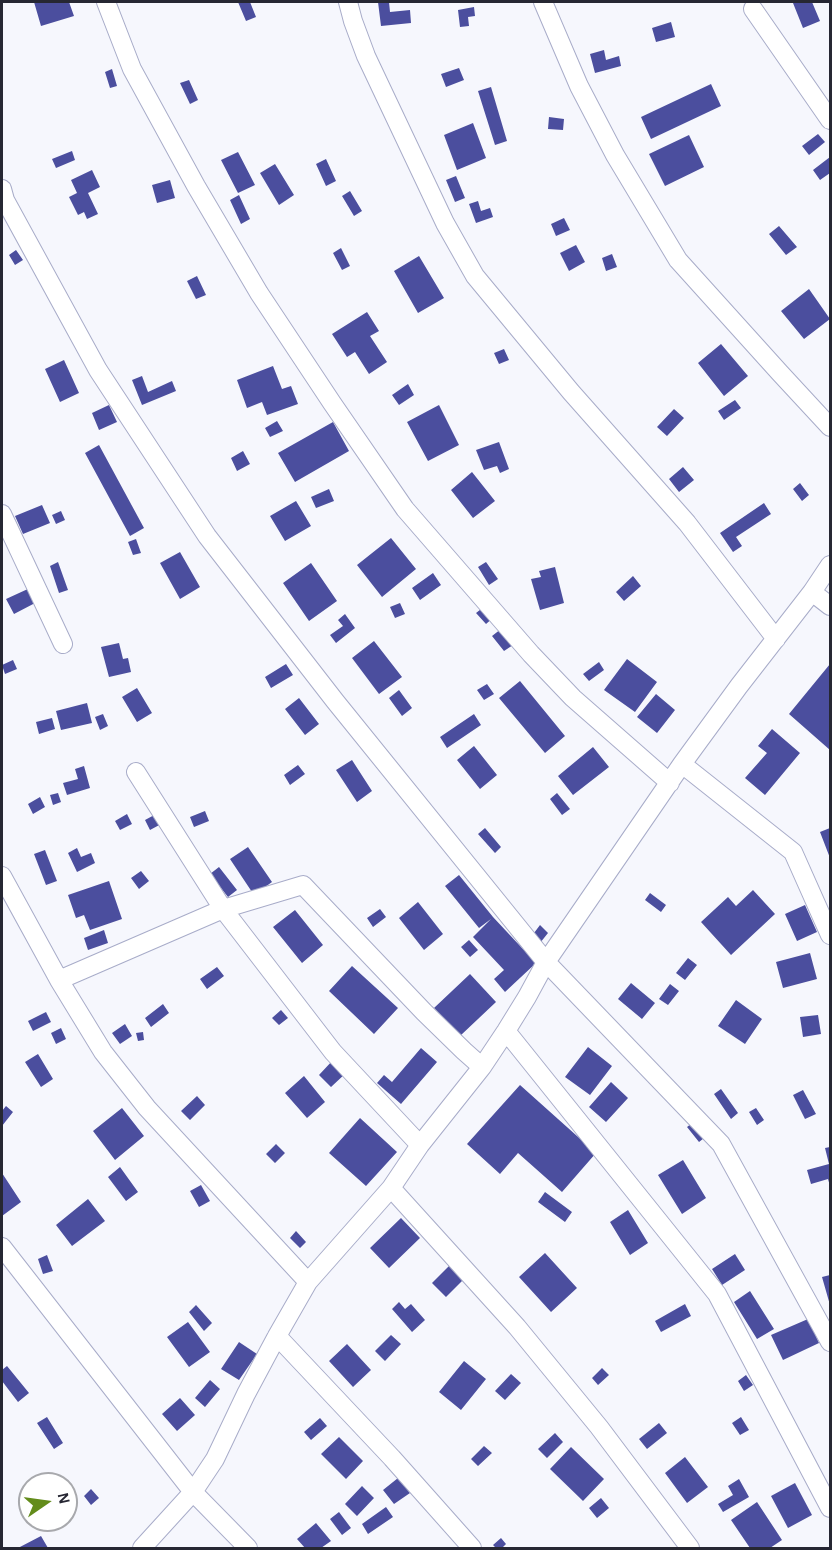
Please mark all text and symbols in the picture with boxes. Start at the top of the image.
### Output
north arrow [18,1472,78,1532]
text: N [55,1491,73,1506]

